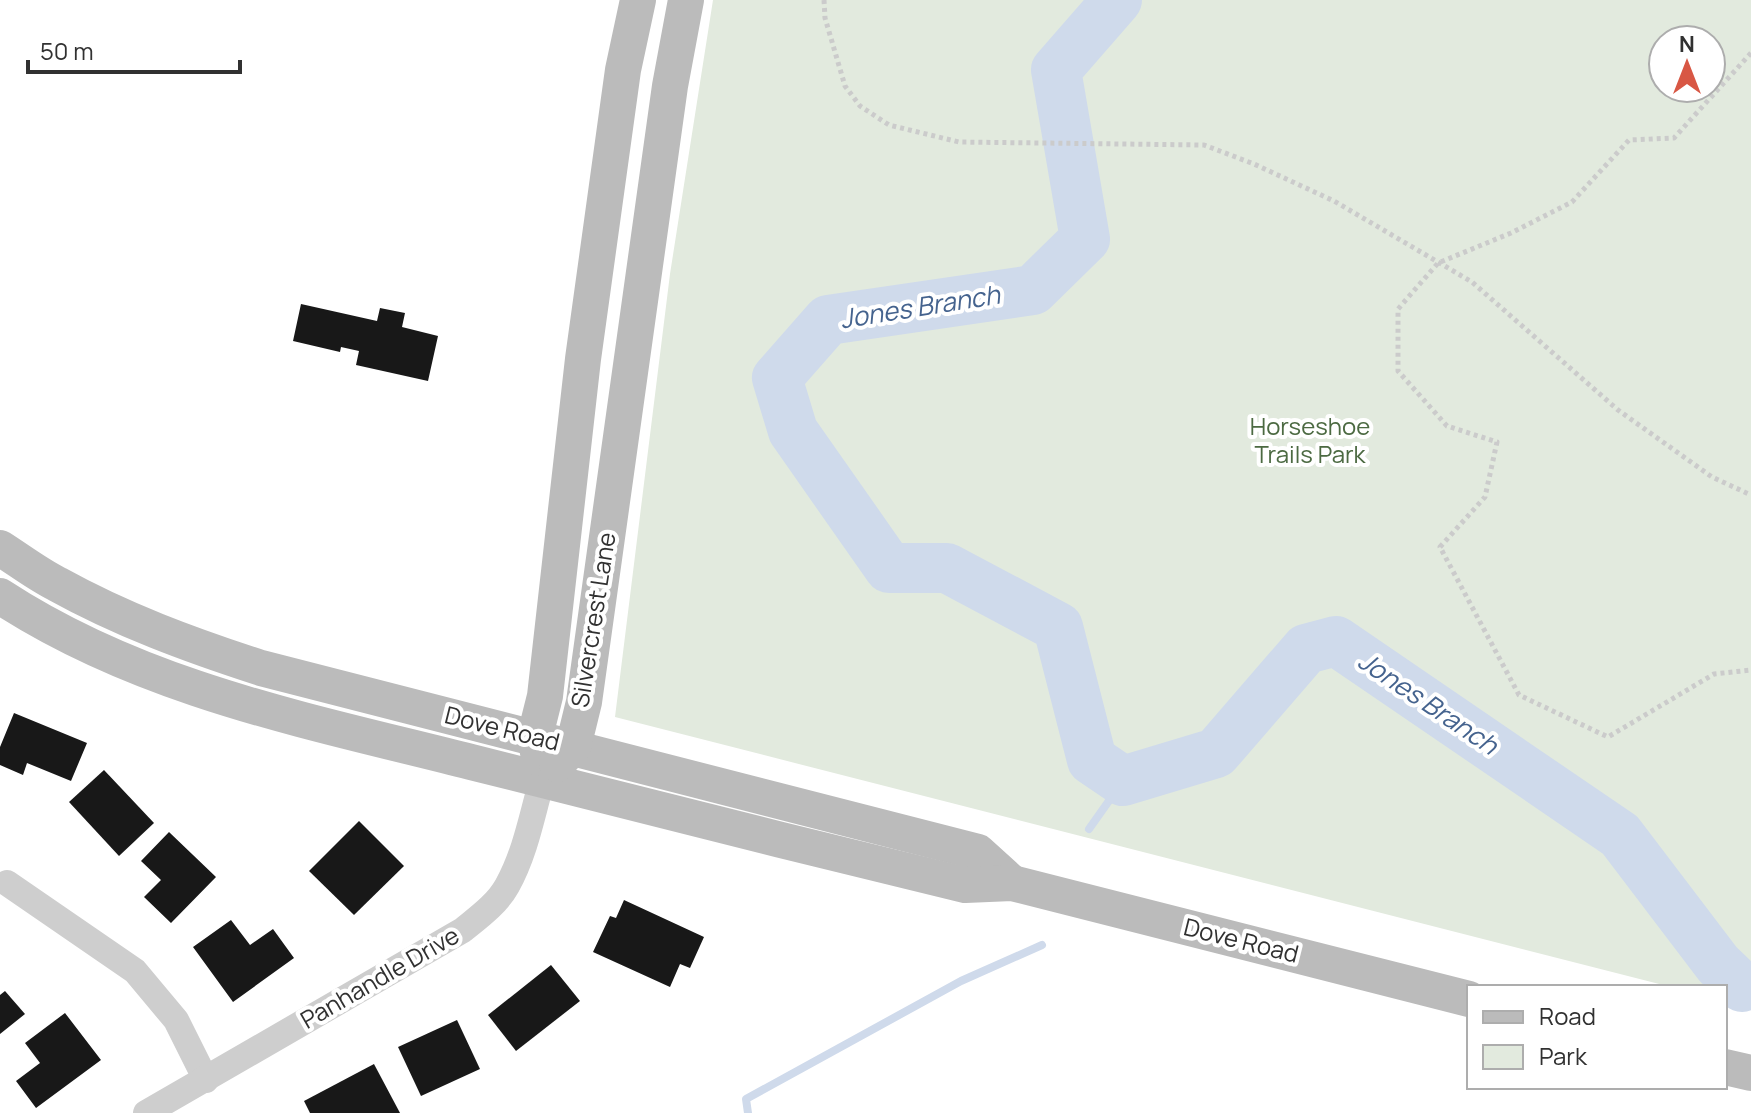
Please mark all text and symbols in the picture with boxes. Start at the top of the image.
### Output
scale bar [28,24,240,74]
north arrow [1647,24,1727,104]
text: N [1679,29,1695,59]
text: 50 m [40,34,94,67]
water label: Jones Branch [837,275,1004,336]
park label: Horseshoe Trails Park [1250,409,1370,470]
street label: Silvercrest Lane [562,530,623,710]
water label: Jones Branch [1352,642,1507,763]
street label: Dove Road [441,697,563,758]
street label: Dove Road [1180,909,1302,970]
street label: Panhandle Drive [294,918,465,1036]
legend [1467,985,1727,1089]
text: Road [1539,999,1596,1032]
text: Park [1539,1039,1588,1072]

